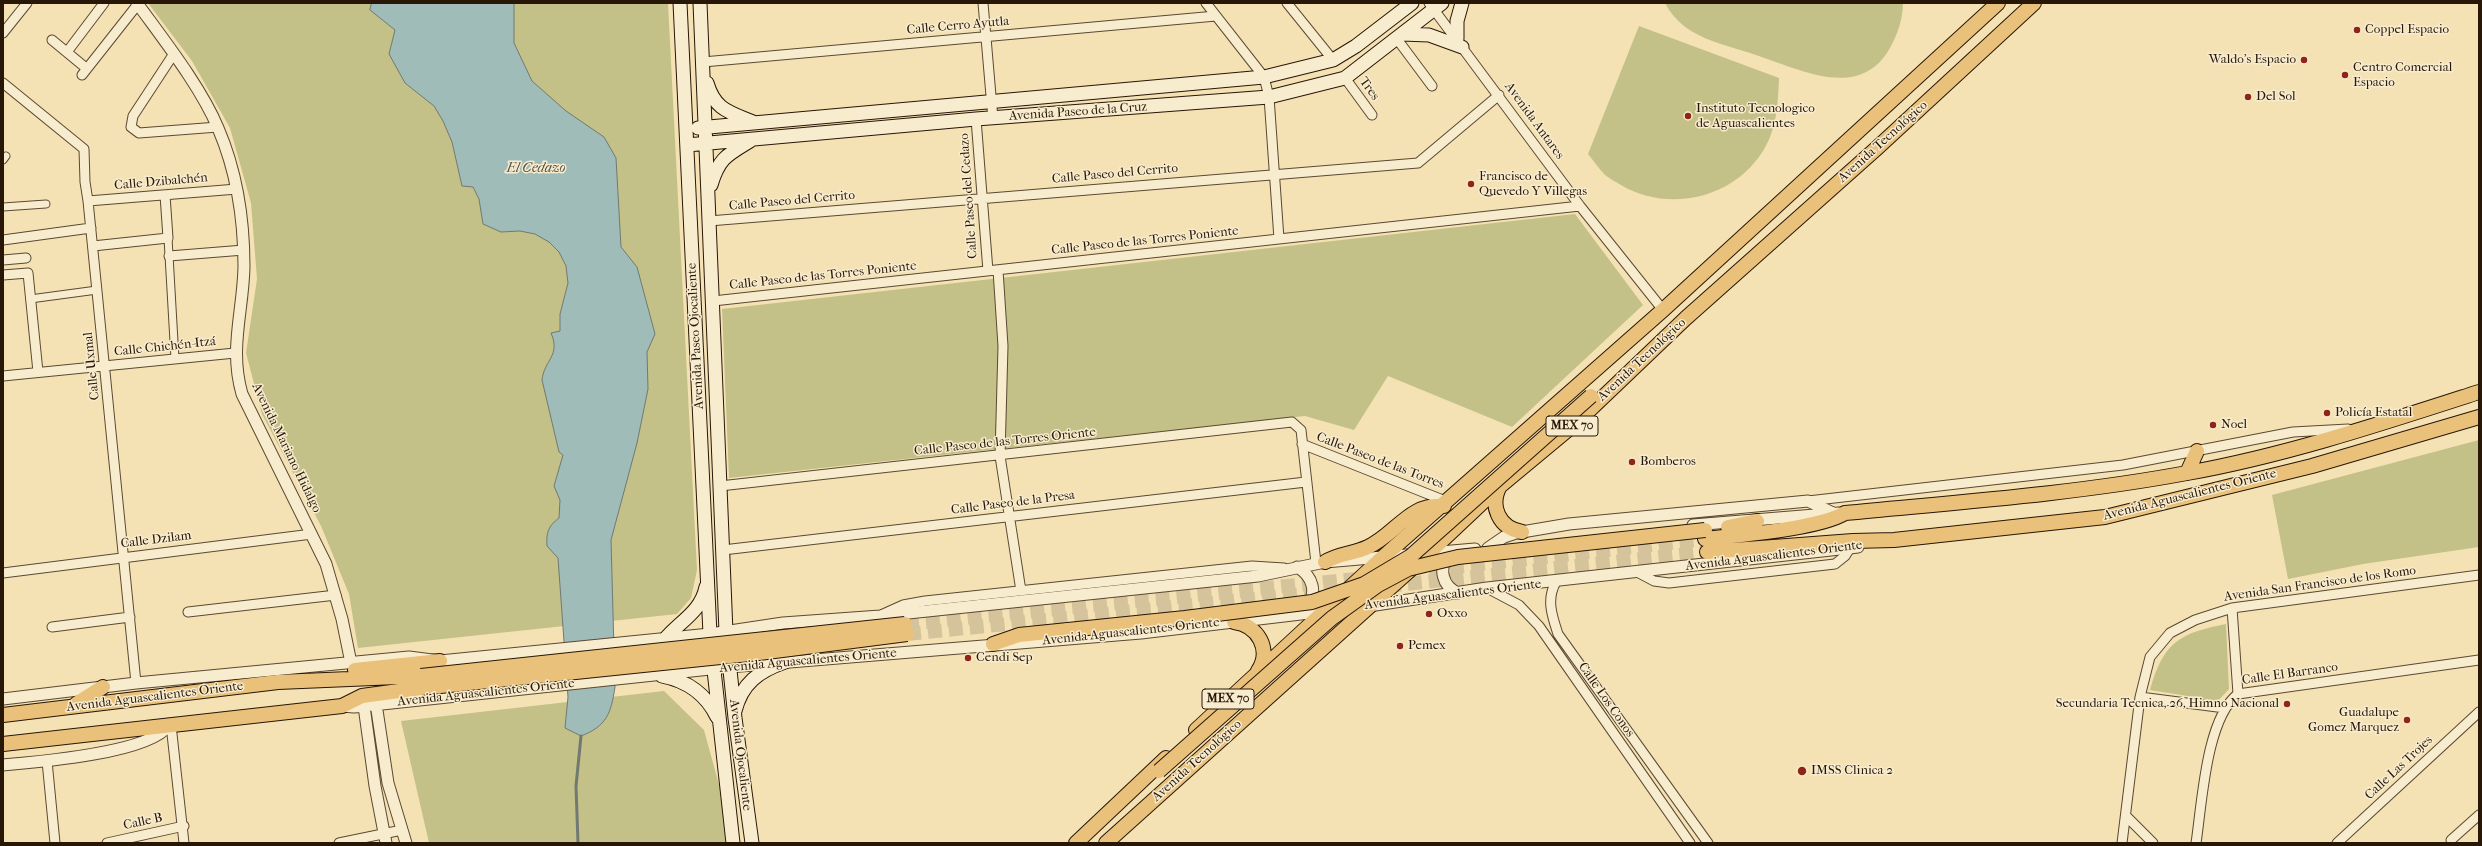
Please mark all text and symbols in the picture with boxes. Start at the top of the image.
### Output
street label: Calle Cerro Ayutla [906,14,1010,38]
place label: Coppel Espacio [2365,22,2449,38]
marker: Coppel Espacio [2352,25,2362,35]
place label: Waldo’s Espacio [2209,52,2296,68]
marker: Waldo’s Espacio [2299,55,2309,65]
place label: Centro Comercial Espacio [2353,60,2452,91]
marker: Centro Comercial Espacio [2340,70,2350,80]
street label: Tres [1355,74,1383,104]
street label: Avenida Antares [1501,80,1567,162]
place label: Del Sol [2256,89,2295,105]
marker: Del Sol [2243,92,2253,102]
street label: Avenida Tecnológico [1835,98,1931,186]
street label: Avenida Paseo de la Cruz [1008,99,1148,125]
place label: Instituto Tecnologico de Aguascalientes [1696,101,1815,132]
marker: Instituto Tecnologico de Aguascalientes [1683,111,1693,121]
street label: Calle Paseo del Cedazo [957,133,981,259]
water label: El Cedazo [506,161,566,177]
street label: Calle Paseo del Cerrito [1051,161,1179,187]
place label: Francisco de Quevedo Y Villegas [1479,169,1587,200]
street label: Calle Dzibalchén [114,170,208,194]
marker: Francisco de Quevedo Y Villegas [1466,179,1476,189]
street label: Calle Paseo del Cerrito [728,188,856,214]
street label: Calle Paseo de las Torres Poniente [1051,223,1239,259]
street label: Calle Paseo de las Torres Poniente [729,258,917,294]
street label: Avenida Paseo Ojocaliente [684,262,708,410]
street label: Avenida Tecnológico [1595,315,1689,405]
street label: Calle Uxmal [81,331,103,401]
street label: Calle Chichén-Itzá [113,334,217,360]
street label: Avenida Mariano Hidalgo [248,381,324,515]
place label: Policía Estatal [2335,405,2412,421]
marker: Policía Estatal [2322,408,2332,418]
road number: MEX 70 [1546,416,1598,436]
place label: Noel [2221,417,2247,433]
marker: Noel [2208,420,2218,430]
street label: Calle Paseo de las Torres Oriente [913,425,1097,459]
street label: Calle Paseo de las Torres [1314,429,1446,493]
place label: Bomberos [1640,454,1696,470]
marker: Bomberos [1627,457,1637,467]
street label: Avenida Aguascalientes Oriente [2102,466,2278,524]
street label: Calle Paseo de la Presa [950,488,1076,518]
street label: Calle Dzilam [120,528,192,552]
street label: Avenida Aguascalientes Oriente [1685,537,1863,575]
street label: Avenida San Francisco de los Romo [2223,563,2417,605]
street label: Avenida Aguascalientes Oriente [1364,576,1542,614]
place label: Oxxo [1437,606,1467,622]
marker: Oxxo [1424,609,1434,619]
street label: Avenida Aguascalientes Oriente [1042,615,1220,649]
place label: Pemex [1408,638,1446,654]
marker: Pemex [1395,641,1405,651]
street label: Avenida Aguascalientes Oriente [719,645,897,677]
place label: Cendi Sep [976,650,1033,666]
marker: Cendi Sep [963,653,973,663]
street label: Calle Los Conos [1575,660,1637,740]
street label: Calle El Barranco [2241,660,2339,688]
street label: Avenida Aguascalientes Oriente [397,676,575,710]
street label: Avenida Aguascalientes Oriente [66,678,244,716]
road number: MEX 70 [1202,689,1254,709]
place label: Secundaria Tecnica, 26, Himno Nacional [2056,696,2279,712]
street label: Avenida Ojocaliente [725,698,755,812]
marker: Secundaria Tecnica, 26, Himno Nacional [2282,699,2292,709]
place label: Guadalupe Gomez Marquez [2308,705,2399,736]
marker: Guadalupe Gomez Marquez [2402,715,2412,725]
street label: Avenida Tecnológico [1149,717,1245,805]
street label: Calle Las Trojes [2362,733,2436,803]
place label: IMSS Clinica 2 [1811,763,1893,779]
marker: IMSS Clinica 2 [1796,765,1808,777]
street label: Calle B [122,810,164,834]

